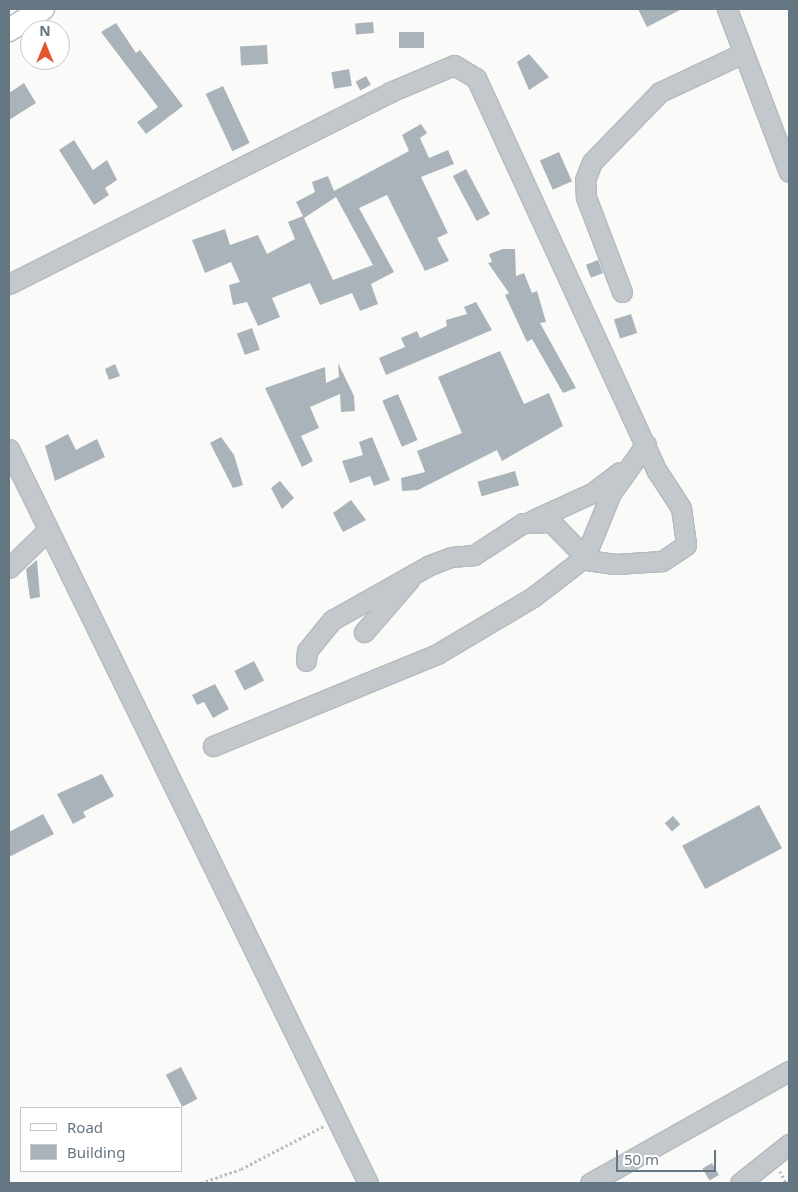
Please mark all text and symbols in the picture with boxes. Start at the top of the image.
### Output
north arrow [20,20,70,70]
text: N [39,21,51,40]
legend [20,1107,182,1172]
text: Road [67,1117,103,1137]
scale bar [618,1140,718,1172]
text: Building [67,1142,125,1162]
text: 50 m [624,1149,659,1169]

